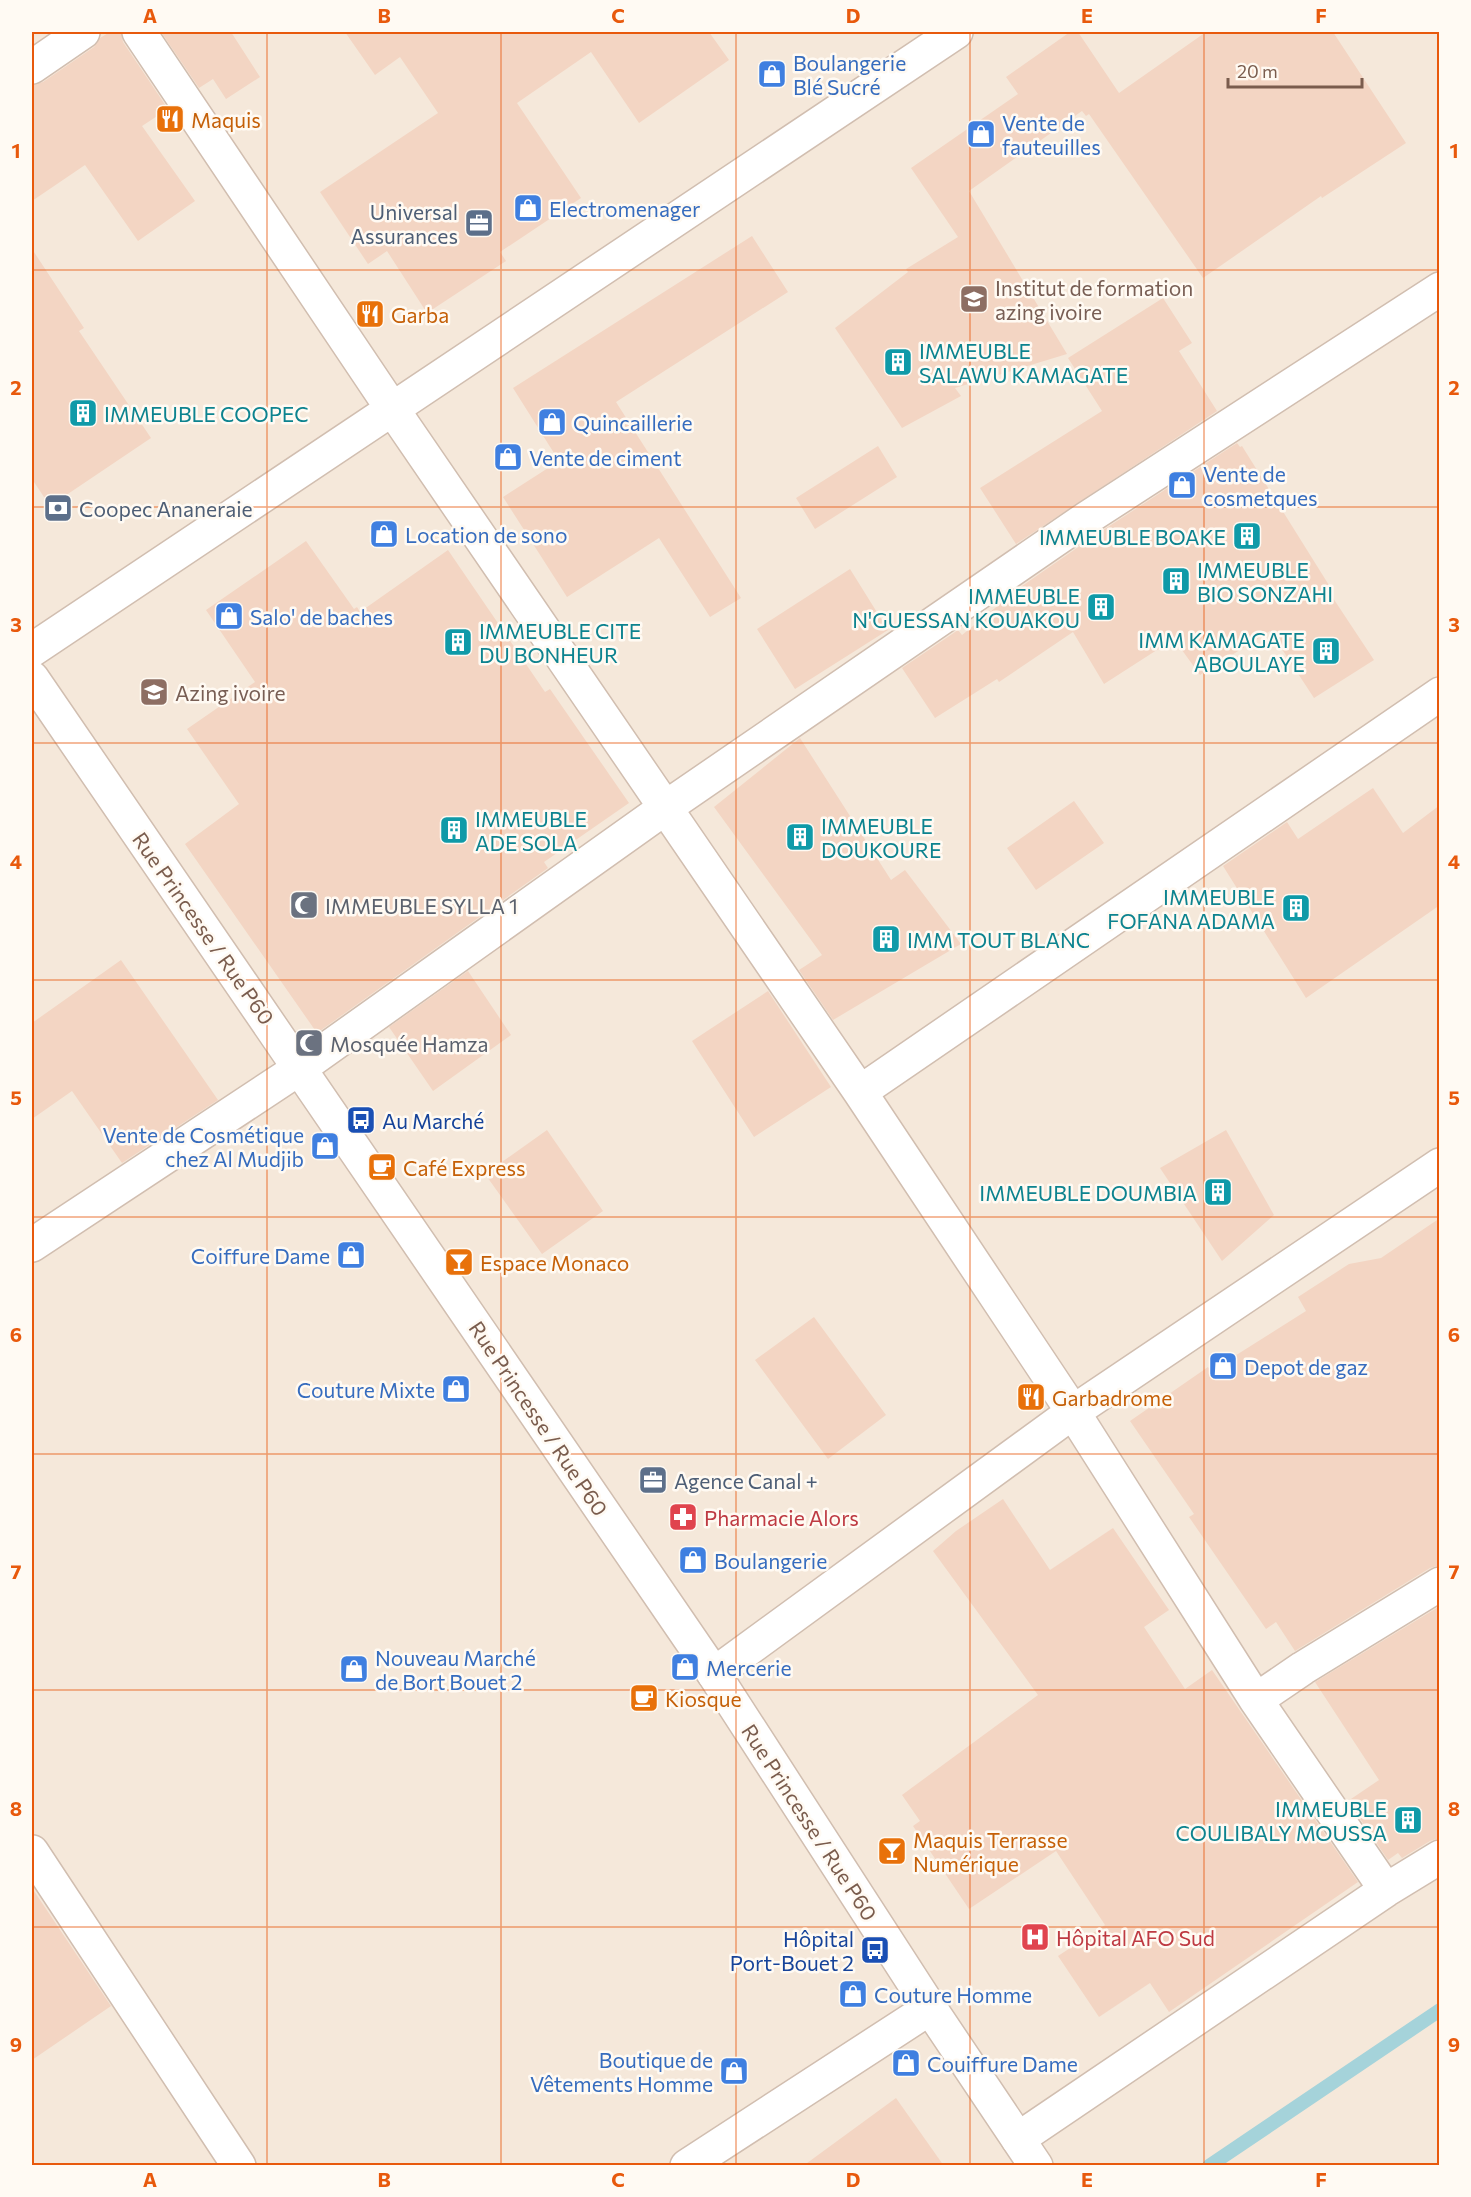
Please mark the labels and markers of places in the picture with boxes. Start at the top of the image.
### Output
place label: Boulangerie Blé Sucré [793,50,906,99]
shop icon: Boulangerie Blé Sucré [756,58,788,90]
restaurant icon: Maquis [154,103,186,135]
place label: Maquis [191,107,261,132]
place label: Vente de fauteuilles [1002,110,1101,159]
shop icon: Vente de fauteuilles [965,118,997,150]
shop icon: Electromenager [512,192,544,224]
place label: Electromenager [549,196,701,221]
place label: Universal Assurances [350,199,458,248]
office icon: Universal Assurances [463,207,495,239]
place label: Institut de formation azing ivoire [995,275,1193,324]
school or university icon: Institut de formation azing ivoire [958,283,990,315]
restaurant icon: Garba [354,298,386,330]
place label: Garba [391,302,449,327]
place label: IMMEUBLE SALAWU KAMAGATE [919,338,1128,387]
building icon: IMMEUBLE SALAWU KAMAGATE [882,346,914,378]
building icon: IMMEUBLE COOPEC [67,397,99,429]
place label: IMMEUBLE COOPEC [104,401,309,426]
shop icon: Quincaillerie [536,406,568,438]
place label: Quincaillerie [573,410,693,435]
shop icon: Vente de ciment [492,441,524,473]
place label: Vente de ciment [529,445,682,470]
place label: Vente de cosmetques [1203,461,1318,510]
shop icon: Vente de cosmetques [1166,469,1198,501]
bank icon: Coopec Ananeraie [42,492,74,524]
place label: Coopec Ananeraie [79,496,253,521]
shop icon: Location de sono [368,518,400,550]
building icon: IMMEUBLE BOAKE [1231,520,1263,552]
place label: Location de sono [405,522,567,547]
place label: IMMEUBLE BOAKE [1039,524,1226,549]
place label: IMMEUBLE BIO SONZAHI [1197,557,1333,606]
building icon: IMMEUBLE BIO SONZAHI [1160,565,1192,597]
place label: IMMEUBLE N'GUESSAN KOUAKOU [852,583,1080,632]
building icon: IMMEUBLE N'GUESSAN KOUAKOU [1085,591,1117,623]
shop icon: Salo' de baches [213,600,245,632]
place label: Salo' de baches [250,604,393,629]
place label: IMMEUBLE CITE DU BONHEUR [479,618,641,667]
building icon: IMMEUBLE CITE DU BONHEUR [442,626,474,658]
place label: IMM KAMAGATE ABOULAYE [1138,627,1305,676]
building icon: IMM KAMAGATE ABOULAYE [1310,635,1342,667]
school or university icon: Azing ivoire [138,676,170,708]
place label: Azing ivoire [175,680,286,705]
place label: IMMEUBLE ADE SOLA [475,806,587,855]
place label: IMMEUBLE DOUKOURE [821,813,941,862]
building icon: IMMEUBLE ADE SOLA [438,814,470,846]
building icon: IMMEUBLE DOUKOURE [784,821,816,853]
place label: IMMEUBLE FOFANA ADAMA [1107,884,1275,933]
mosque icon: IMMEUBLE SYLLA 1 [288,889,320,921]
building icon: IMMEUBLE FOFANA ADAMA [1280,892,1312,924]
place label: IMMEUBLE SYLLA 1 [325,893,518,918]
building icon: IMM TOUT BLANC [870,923,902,955]
place label: IMM TOUT BLANC [907,927,1090,952]
mosque icon: Mosquée Hamza [293,1027,325,1059]
place label: Mosquée Hamza [330,1031,489,1056]
bus stop icon: Au Marché [345,1104,377,1136]
place label: Au Marché [382,1108,484,1133]
place label: Vente de Cosmétique chez Al Mudjib [103,1122,304,1171]
shop icon: Vente de Cosmétique chez Al Mudjib [309,1130,341,1162]
cafe icon: Café Express [366,1151,398,1183]
place label: Café Express [403,1155,526,1180]
building icon: IMMEUBLE DOUMBIA [1202,1176,1234,1208]
place label: IMMEUBLE DOUMBIA [979,1180,1197,1205]
shop icon: Coiffure Dame [335,1239,367,1271]
place label: Coiffure Dame [191,1243,330,1268]
bar icon: Espace Monaco [443,1246,475,1278]
place label: Espace Monaco [480,1250,629,1275]
shop icon: Depot de gaz [1207,1350,1239,1382]
place label: Depot de gaz [1244,1354,1368,1379]
shop icon: Couture Mixte [440,1373,472,1405]
place label: Couture Mixte [297,1377,435,1402]
restaurant icon: Garbadrome [1015,1381,1047,1413]
place label: Garbadrome [1052,1385,1172,1410]
office icon: Agence Canal + [637,1464,669,1496]
place label: Agence Canal + [674,1468,818,1493]
pharmacy icon: Pharmacie Alors [667,1501,699,1533]
place label: Pharmacie Alors [704,1505,859,1530]
shop icon: Boulangerie [677,1544,709,1576]
place label: Boulangerie [714,1548,827,1573]
place label: Nouveau Marché de Bort Bouet 2 [375,1645,536,1694]
shop icon: Mercerie [669,1651,701,1683]
shop icon: Nouveau Marché de Bort Bouet 2 [338,1653,370,1685]
place label: Mercerie [706,1655,791,1680]
cafe icon: Kiosque [628,1682,660,1714]
place label: Kiosque [665,1686,741,1711]
place label: IMMEUBLE COULIBALY MOUSSA [1175,1796,1387,1845]
building icon: IMMEUBLE COULIBALY MOUSSA [1392,1804,1424,1836]
place label: Maquis Terrasse Numérique [913,1827,1067,1876]
bar icon: Maquis Terrasse Numérique [876,1835,908,1867]
hospital icon: Hôpital AFO Sud [1019,1921,1051,1953]
place label: Hôpital AFO Sud [1056,1925,1215,1950]
place label: Hôpital Port-Bouet 2 [730,1926,854,1975]
bus stop icon: Hôpital Port-Bouet 2 [859,1934,891,1966]
shop icon: Couture Homme [837,1978,869,2010]
place label: Couture Homme [874,1982,1032,2007]
place label: Boutique de Vêtements Homme [530,2047,713,2096]
shop icon: Couiffure Dame [890,2047,922,2079]
place label: Couiffure Dame [927,2051,1078,2076]
shop icon: Boutique de Vêtements Homme [718,2055,750,2087]

